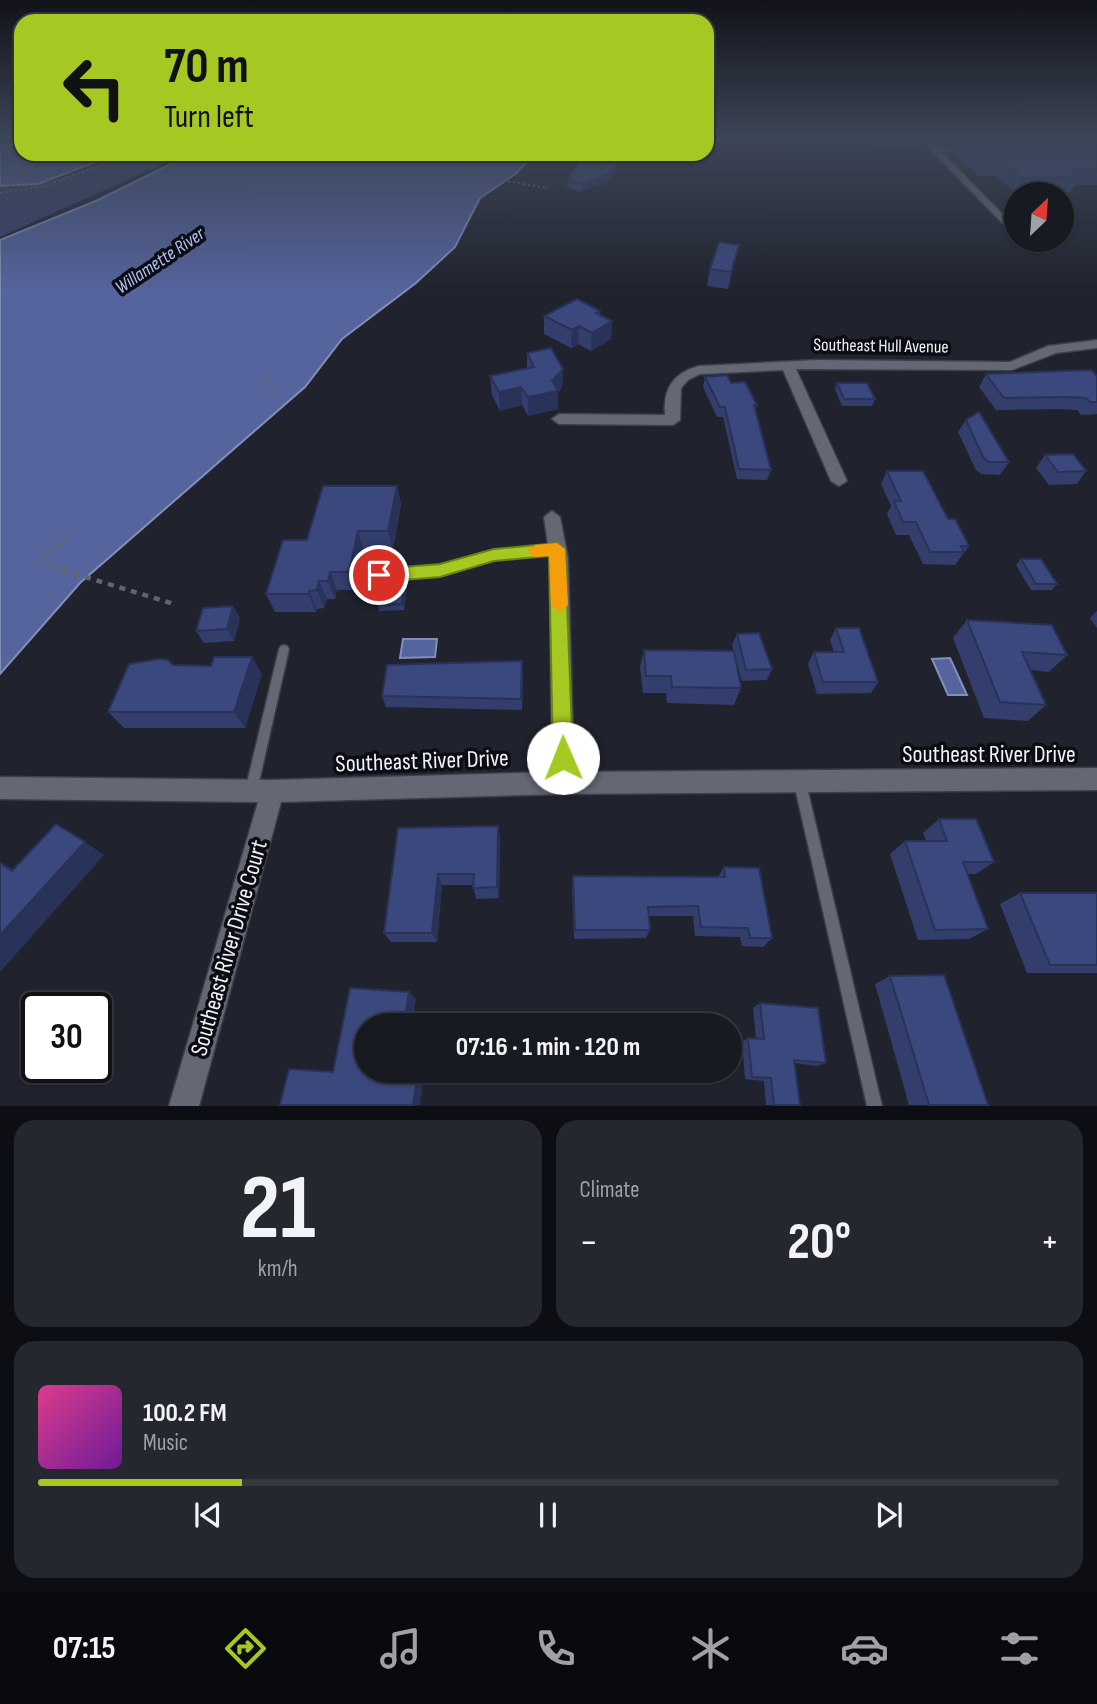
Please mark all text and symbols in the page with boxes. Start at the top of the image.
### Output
text: 70 m [164,38,249,97]
icon: left [49,42,140,133]
text: Turn left [164,98,254,137]
north arrow [1004,182,1074,252]
map controls [1004,182,1074,252]
water label: Willamette River [111,222,210,299]
street label: Southeast Hull Avenue [813,334,949,358]
pin [349,545,409,605]
icon: arrive [360,556,398,594]
position arrow [526,721,600,795]
street label: Southeast River Drive [902,740,1076,769]
street label: Southeast River Drive [335,743,509,779]
street label: Southeast River Drive Court [184,837,274,1059]
speed limit sign: 30 [21,992,112,1083]
text: 07:16 · 1 min · 120 m [456,1032,640,1063]
text: 21 [240,1155,316,1264]
text: Climate [580,1176,639,1204]
text: 20° [787,1211,851,1274]
text: − [580,1220,598,1265]
text: + [1040,1220,1059,1265]
text: km/h [258,1255,298,1283]
text: 100.2 FM [143,1398,227,1429]
text: Music [143,1429,188,1457]
icon: previous [189,1496,227,1534]
icon: pause [529,1496,567,1534]
icon: next [870,1496,908,1534]
icon: directions [221,1624,270,1673]
icon: music [376,1624,425,1673]
icon: phone [531,1624,580,1673]
icon: climate [686,1624,735,1673]
icon: car [840,1624,889,1673]
icon: filters [995,1624,1044,1673]
text: 07:15 [53,1629,116,1668]

